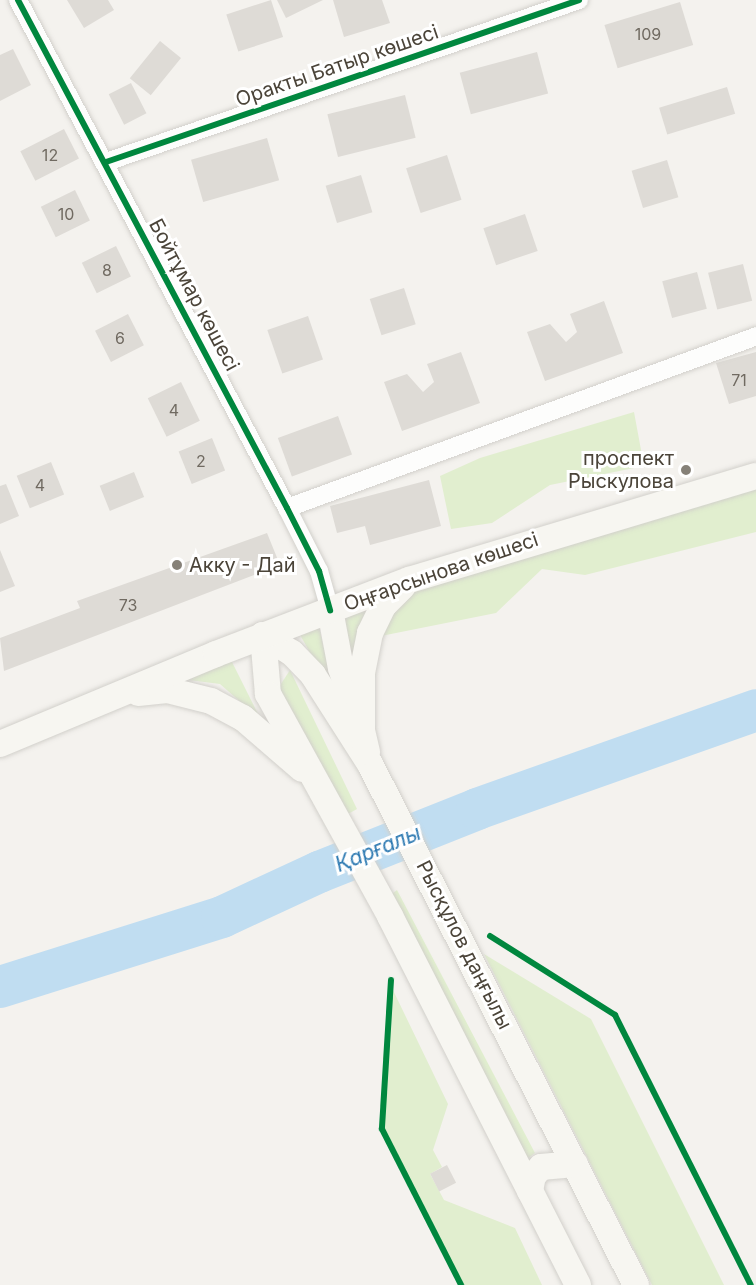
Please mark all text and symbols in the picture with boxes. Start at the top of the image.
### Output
street label: Оракты Батыр көшесі [232,20,442,112]
house number: 109 [635,24,661,44]
house number: 12 [42,145,58,165]
house number: 10 [58,204,74,224]
street label: Бойтұмар көшесі [144,215,244,375]
house number: 8 [102,260,112,280]
house number: 6 [115,328,125,348]
house number: 71 [731,370,747,390]
house number: 4 [169,400,179,420]
place label: проспект Рыскулова [568,446,674,493]
house number: 2 [196,451,206,471]
marker: проспект Рыскулова [679,463,693,477]
house number: 4 [35,475,45,495]
street label: Оңғарсынова көшесі [341,527,541,617]
place label: Акку - Дай [189,553,296,577]
marker: Акку - Дай [170,558,184,572]
house number: 73 [119,595,137,615]
water label: Қарғалы [332,820,424,878]
street label: Рысқұлов даңғылы [411,857,517,1033]

